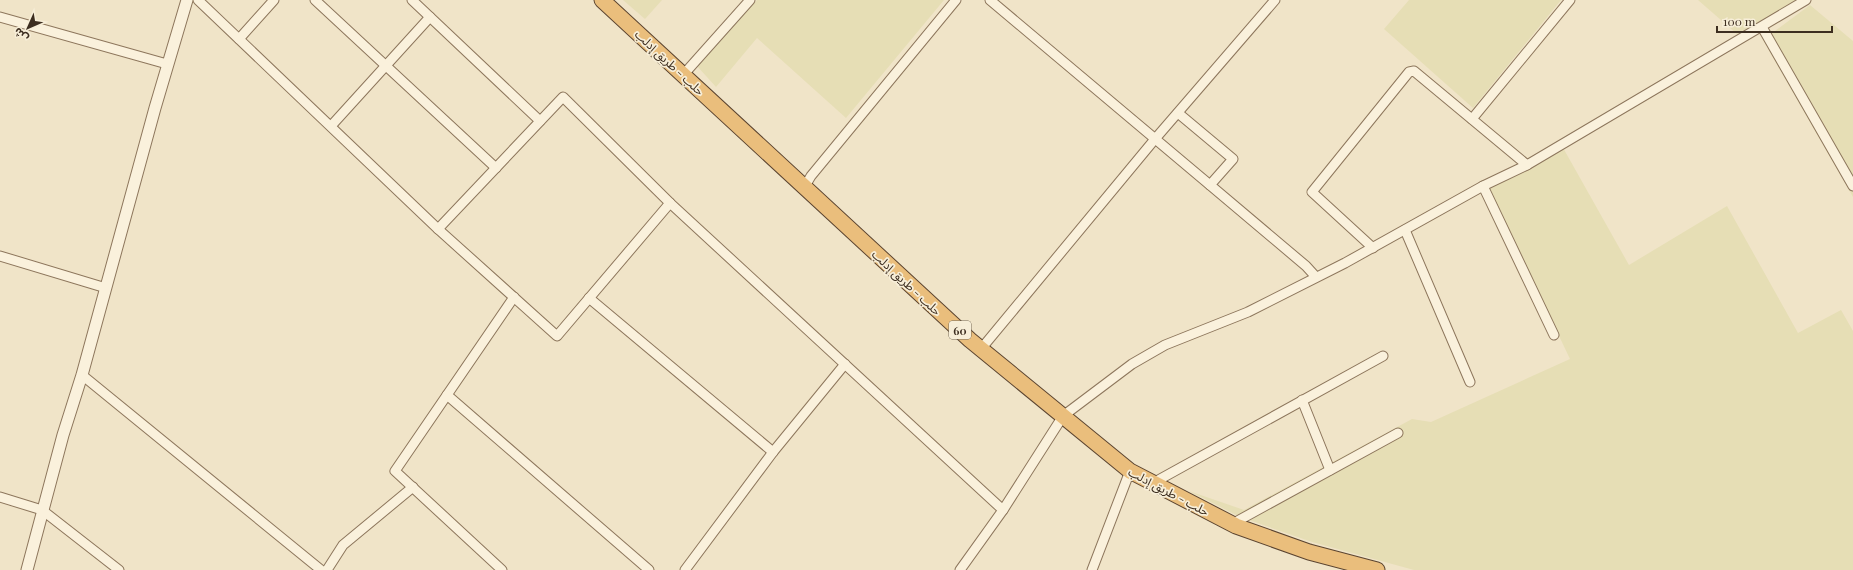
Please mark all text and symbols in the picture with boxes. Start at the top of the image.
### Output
north arrow [8,8,48,48]
scale bar [1717,8,1832,34]
text: 100 m [1723,13,1756,29]
text: ش [10,25,31,46]
street label: حلب - طريق إدلب [631,26,708,99]
street label: حلب - طريق إدلب [868,246,945,319]
road number: 60 [949,321,971,339]
street label: حلب - طريق إدلب [1125,463,1212,520]

